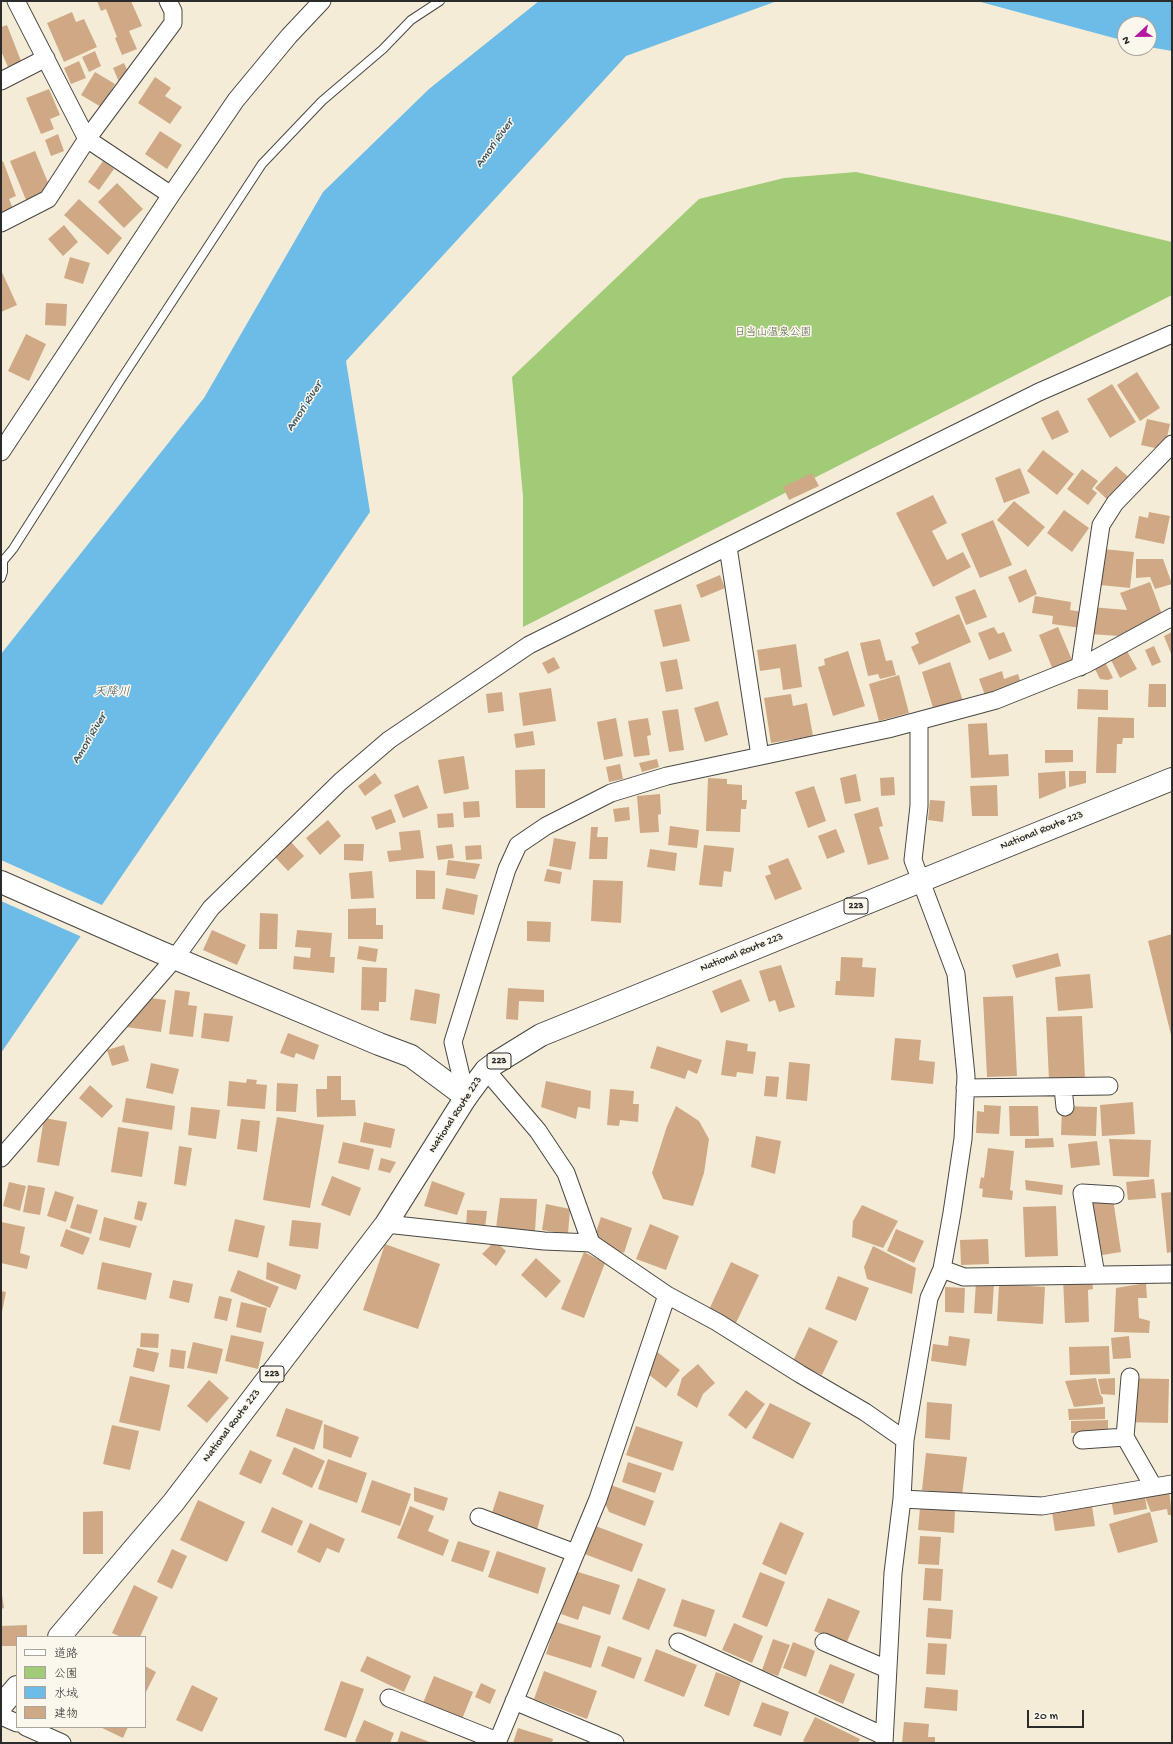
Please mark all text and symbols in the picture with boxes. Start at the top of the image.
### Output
north arrow [1117,16,1157,56]
text: N [1120,35,1134,46]
water label: Amori River [473,117,517,171]
park label: 日当山温泉公園 [735,326,811,340]
water label: Amori River [284,380,326,434]
water label: 天降川 [94,686,130,700]
water label: Amori River [69,711,111,767]
street label: National Route 223 [999,808,1085,854]
road number: 223 [844,898,868,914]
street label: National Route 223 [699,930,785,976]
road number: 223 [487,1053,511,1069]
street label: National Route 223 [426,1074,486,1156]
road number: 223 [260,1366,284,1382]
street label: National Route 223 [200,1387,264,1465]
legend [16,1636,146,1728]
text: 道路 [54,1648,78,1662]
text: 公園 [54,1668,78,1682]
text: 水域 [54,1688,78,1702]
scale bar [1029,1702,1086,1728]
text: 建物 [54,1708,78,1722]
text: 20 m [1034,1710,1058,1724]

